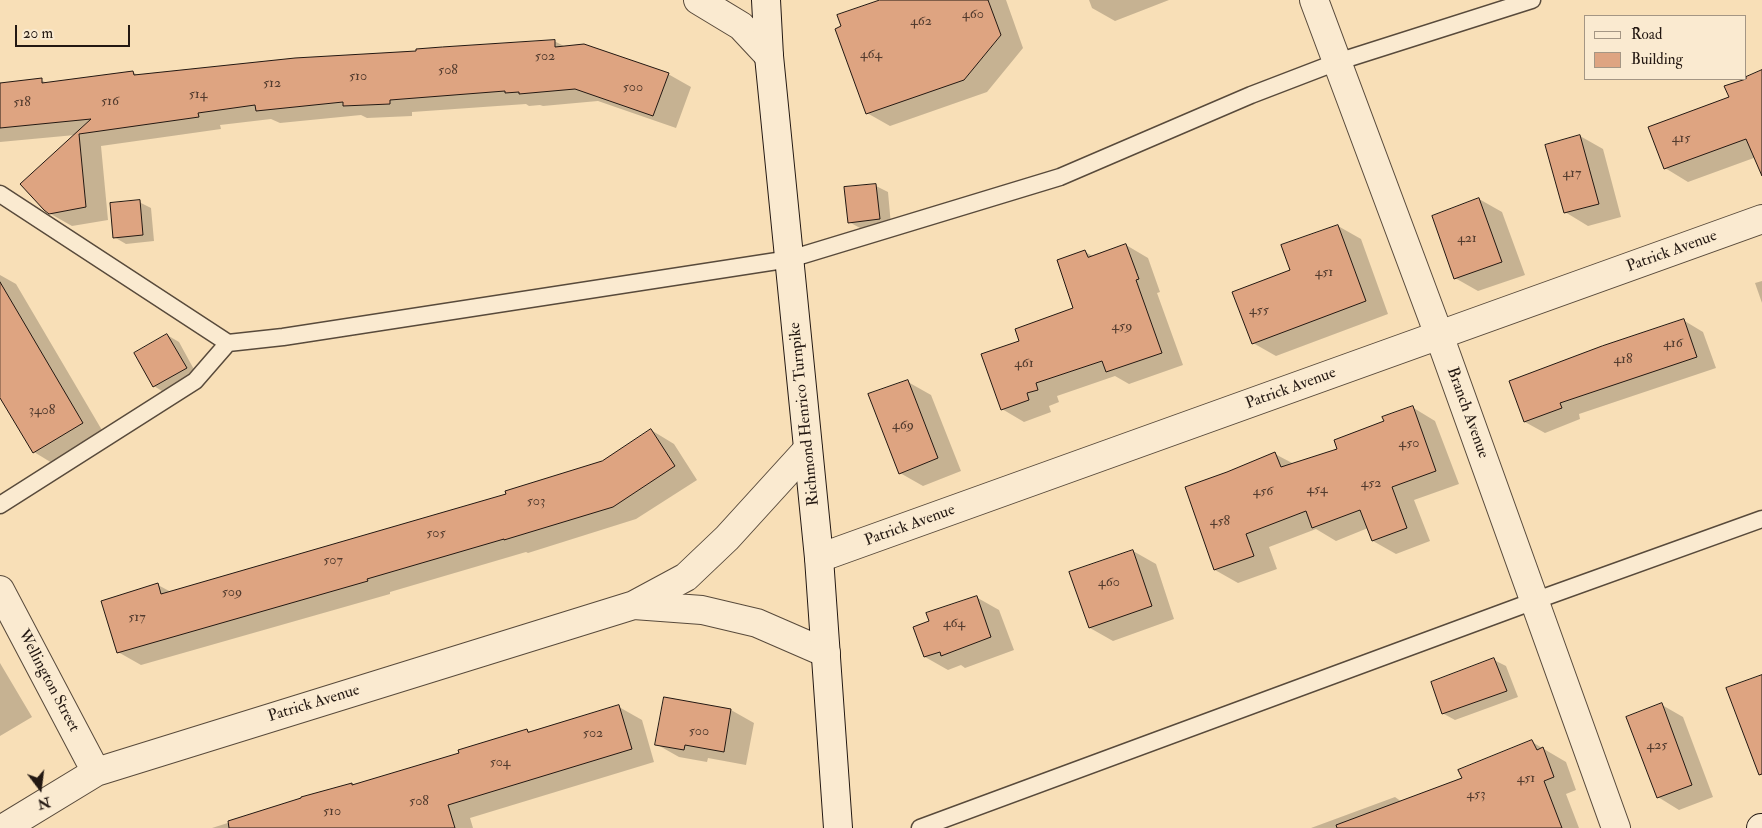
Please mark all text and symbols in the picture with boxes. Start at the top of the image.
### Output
house number: 460 [962,7,984,23]
house number: 462 [910,14,932,30]
scale bar [18,15,132,47]
legend [1584,15,1747,80]
text: 20 m [23,24,53,43]
text: Road [1631,25,1662,44]
house number: 464 [860,47,882,63]
house number: 502 [535,49,555,65]
text: Building [1631,50,1683,69]
house number: 508 [438,63,458,79]
house number: 510 [349,69,367,85]
house number: 512 [263,76,281,92]
house number: 500 [623,80,643,96]
house number: 514 [189,87,207,103]
house number: 516 [101,94,119,110]
house number: 518 [13,95,31,111]
house number: 415 [1672,131,1690,147]
house number: 417 [1563,166,1581,182]
street label: Patrick Avenue [1624,227,1720,277]
house number: 421 [1457,231,1477,247]
house number: 451 [1315,265,1333,281]
house number: 455 [1249,303,1269,319]
house number: 459 [1112,319,1132,335]
street label: Richmond Henrico Turnpike [786,321,824,507]
house number: 416 [1663,336,1683,352]
house number: 418 [1613,352,1633,368]
house number: 461 [1014,356,1034,372]
street label: Patrick Avenue [1243,364,1339,414]
street label: Branch Avenue [1442,365,1492,461]
house number: 3408 [29,403,55,419]
house number: 469 [892,418,914,434]
house number: 450 [1399,436,1419,452]
house number: 452 [1361,476,1381,492]
house number: 454 [1307,482,1327,498]
house number: 456 [1253,484,1273,500]
house number: 503 [527,494,545,510]
street label: Patrick Avenue [862,501,958,551]
house number: 458 [1210,514,1230,530]
house number: 505 [426,526,446,542]
house number: 507 [323,553,343,569]
house number: 460 [1098,575,1120,591]
house number: 509 [222,585,242,601]
house number: 517 [128,610,146,626]
house number: 464 [943,616,965,632]
street label: Wellington Street [13,627,83,735]
street label: Patrick Avenue [266,681,362,727]
house number: 500 [689,724,709,740]
house number: 502 [583,726,603,742]
house number: 425 [1647,738,1667,754]
house number: 504 [490,755,510,771]
north arrow [15,763,65,813]
house number: 451 [1517,771,1535,787]
house number: 453 [1466,787,1486,803]
text: N [36,793,52,813]
house number: 508 [409,794,429,810]
house number: 510 [323,804,341,820]

